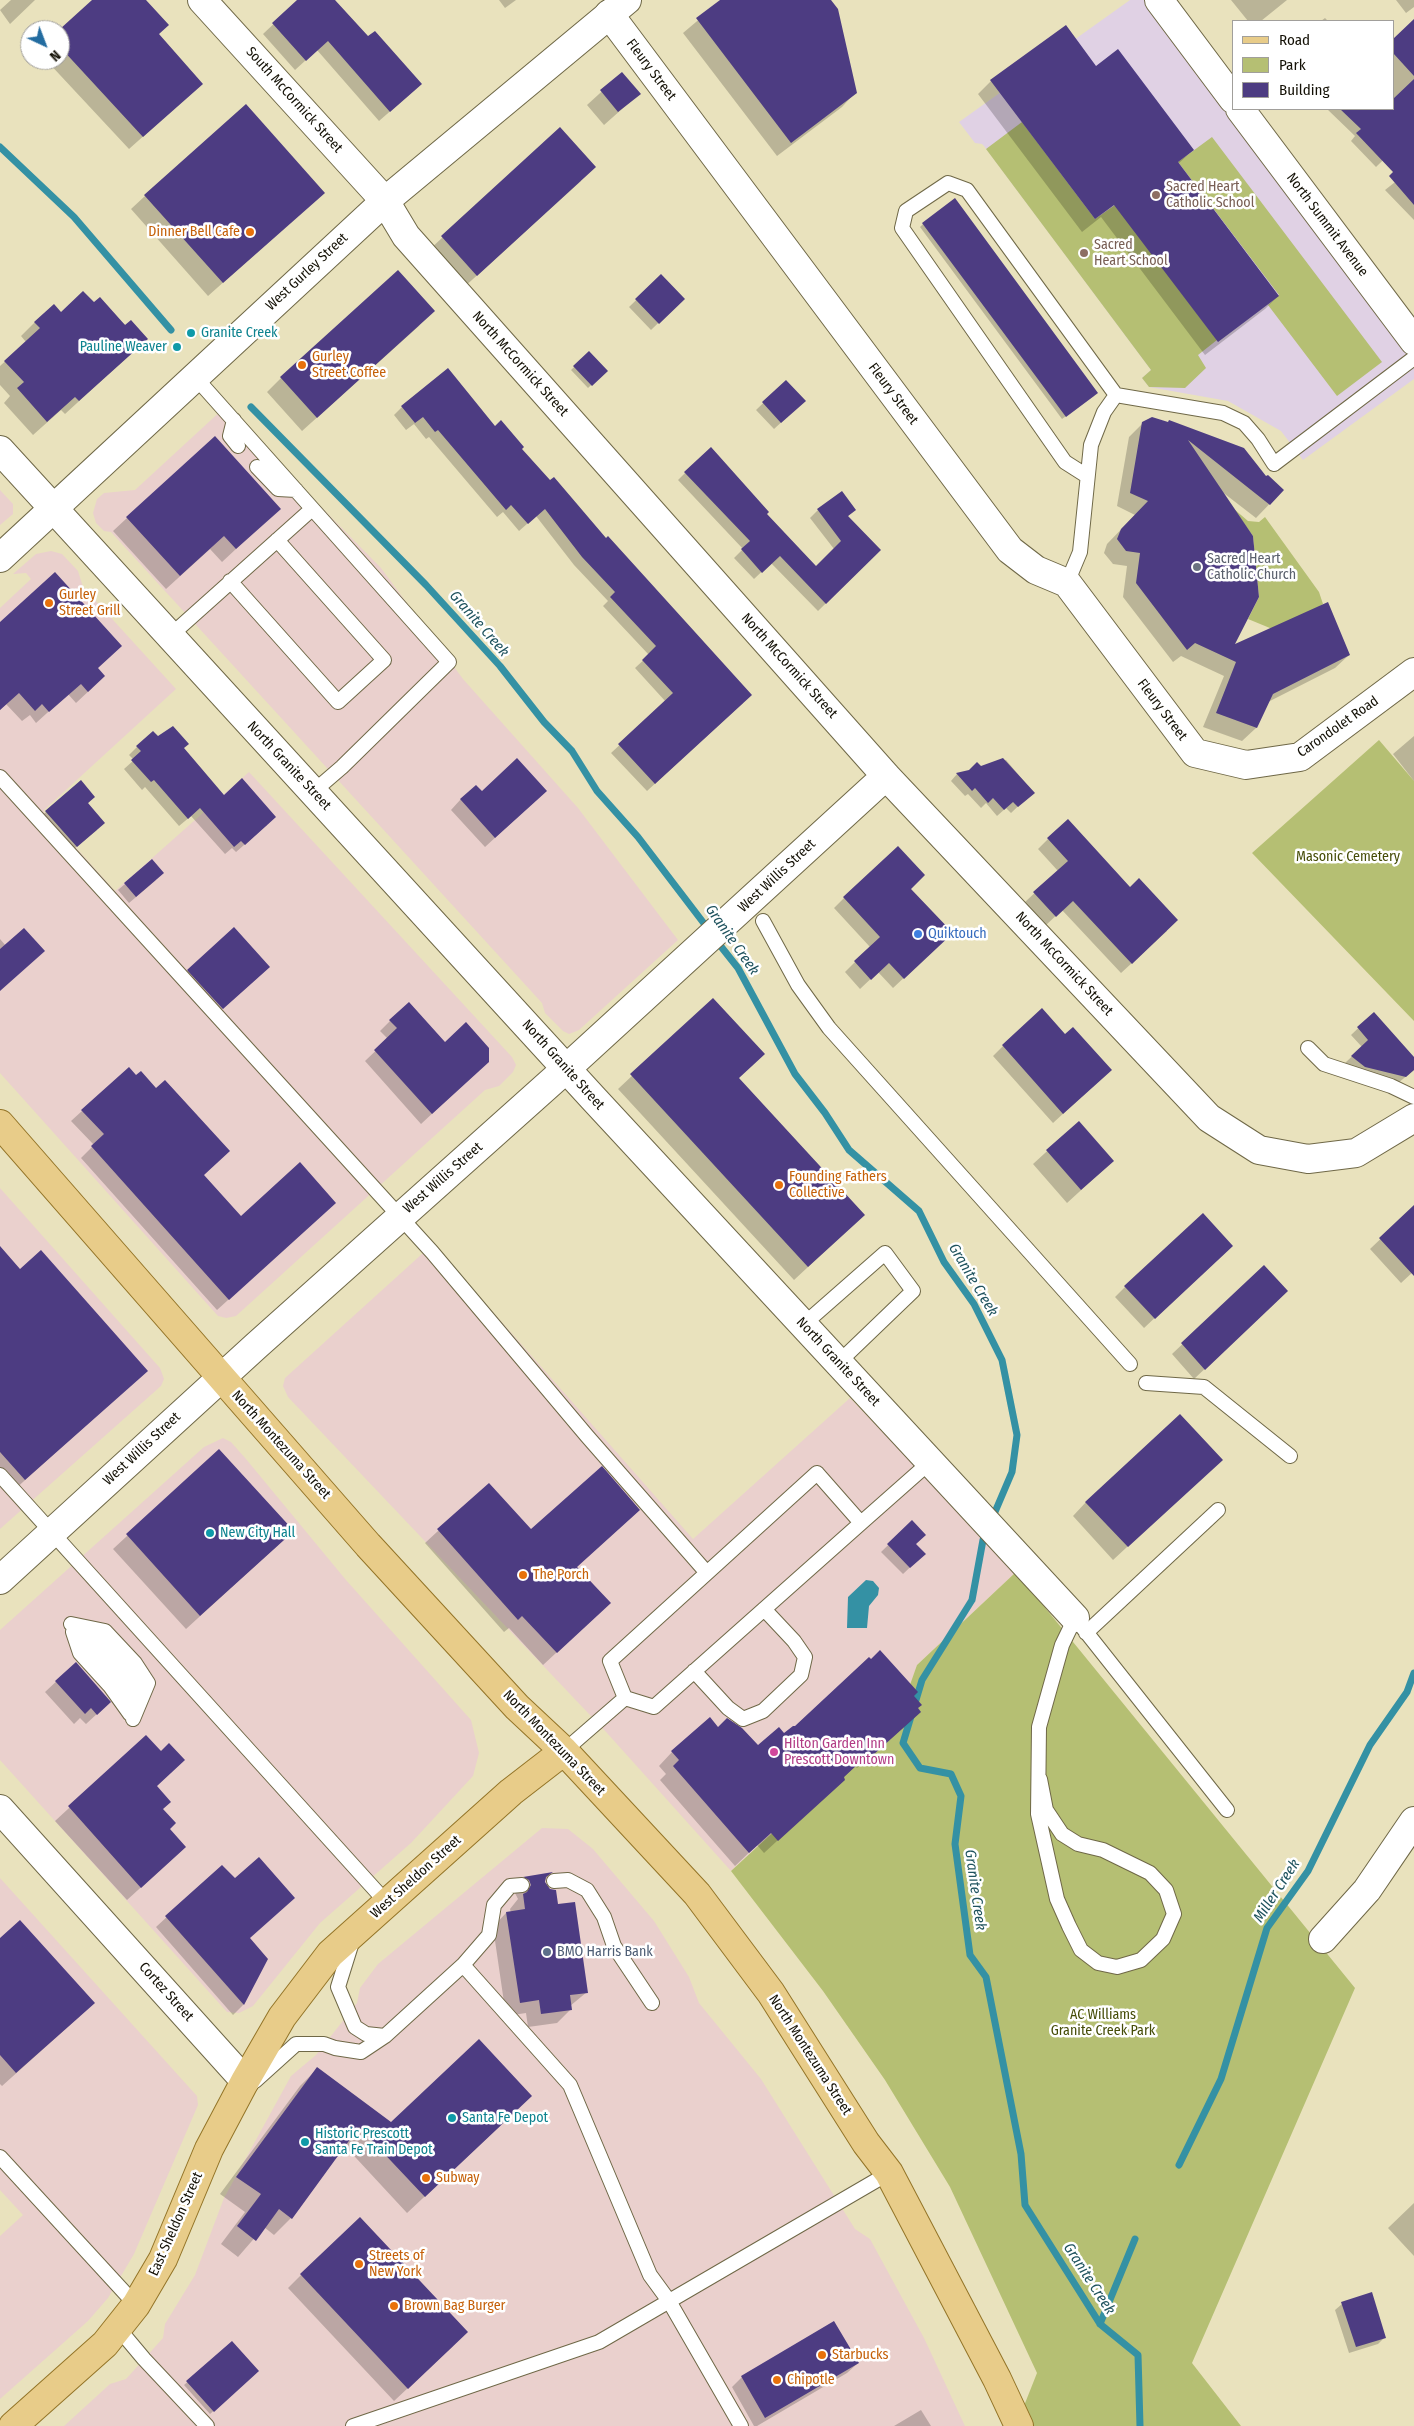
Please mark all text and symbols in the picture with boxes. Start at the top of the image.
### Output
north arrow [20,20,70,70]
legend [1232,20,1394,110]
text: Road [1279,31,1310,49]
street label: Fleury Street [622,36,680,104]
street label: South McCormick Street [242,44,346,156]
text: N [46,47,64,65]
text: Park [1279,56,1306,74]
text: Building [1279,81,1330,99]
street label: North Summit Avenue [1283,170,1371,280]
place label: Sacred Heart Catholic School [1166,179,1254,212]
marker: Sacred Heart Catholic School [1150,189,1162,201]
place label: Dinner Bell Cafe [148,224,240,240]
marker: Dinner Bell Cafe [244,226,256,238]
street label: West Gurley Street [263,230,351,314]
place label: Sacred Heart School [1094,237,1168,270]
marker: Sacred Heart School [1078,247,1090,259]
street label: North McCormick Street [468,308,572,420]
place label: Granite Creek [201,325,278,341]
marker: Granite Creek [185,327,197,339]
place label: Pauline Weaver [80,339,167,355]
marker: Pauline Weaver [171,341,183,353]
place label: Gurley Street Coffee [312,349,386,382]
marker: Gurley Street Coffee [296,359,308,371]
street label: Fleury Street [864,360,922,428]
place label: Sacred Heart Catholic Church [1207,551,1296,584]
marker: Sacred Heart Catholic Church [1191,561,1203,573]
place label: Gurley Street Grill [59,587,121,620]
water label: Granite Creek [445,587,513,661]
marker: Gurley Street Grill [43,597,55,609]
street label: North McCormick Street [737,610,841,722]
street label: Fleury Street [1133,676,1191,744]
street label: Carondolet Road [1294,693,1382,761]
street label: North Granite Street [244,718,334,814]
street label: West Willis Street [735,836,819,916]
park label: Masonic Cemetery [1296,849,1400,865]
water label: Granite Creek [701,901,763,979]
street label: North McCormick Street [1012,909,1116,1019]
place label: Quiktouch [928,926,987,942]
marker: Quiktouch [912,928,924,940]
street label: North Granite Street [518,1017,608,1113]
street label: West Willis Street [400,1139,486,1217]
place label: Founding Fathers Collective [789,1169,887,1202]
marker: Founding Fathers Collective [773,1179,785,1191]
water label: Granite Creek [944,1240,1002,1320]
street label: North Granite Street [793,1314,883,1410]
street label: North Montezuma Street [228,1387,334,1503]
street label: West Willis Street [100,1409,184,1489]
place label: New City Hall [220,1525,295,1541]
marker: New City Hall [204,1527,216,1539]
place label: The Porch [533,1567,589,1583]
marker: The Porch [517,1569,529,1581]
street label: North Montezuma Street [499,1687,609,1799]
place label: Hilton Garden Inn Prescott Downtown [784,1736,894,1768]
marker: Hilton Garden Inn Prescott Downtown [768,1746,780,1758]
street label: West Sheldon Street [367,1832,465,1922]
water label: Granite Creek [960,1848,990,1932]
water label: Miller Creek [1250,1856,1304,1926]
place label: BMO Harris Bank [557,1944,653,1960]
marker: BMO Harris Bank [541,1946,553,1958]
street label: Cortez Street [135,1959,197,2025]
street label: North Montezuma Street [765,1992,855,2118]
park label: AC Williams Granite Creek Park [1051,2007,1155,2040]
place label: Santa Fe Depot [462,2110,548,2126]
marker: Santa Fe Depot [446,2112,458,2124]
place label: Historic Prescott Santa Fe Train Depot [315,2126,433,2158]
marker: Historic Prescott Santa Fe Train Depot [299,2136,311,2148]
street label: East Sheldon Street [146,2170,206,2278]
place label: Subway [436,2170,480,2186]
marker: Subway [420,2172,432,2184]
water label: Granite Creek [1059,2240,1119,2318]
place label: Streets of New York [369,2248,424,2280]
marker: Streets of New York [353,2258,365,2270]
place label: Brown Bag Burger [404,2298,505,2314]
marker: Brown Bag Burger [388,2300,400,2312]
place label: Starbucks [832,2347,888,2363]
marker: Starbucks [816,2349,828,2361]
place label: Chipotle [787,2372,835,2388]
marker: Chipotle [771,2374,783,2386]

